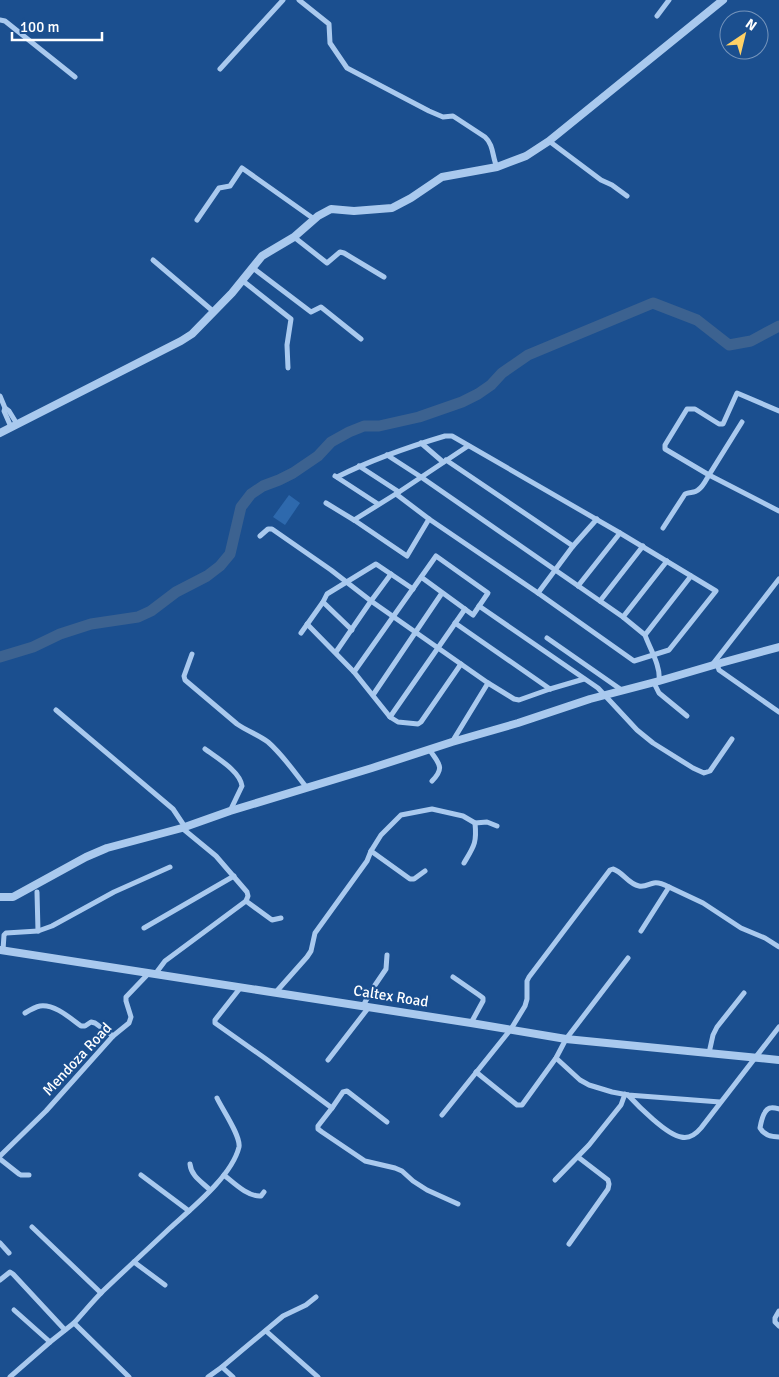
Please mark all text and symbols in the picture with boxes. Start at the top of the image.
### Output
scale bar [12,10,102,42]
north arrow [719,10,769,60]
text: N [742,15,760,35]
text: 100 m [20,18,60,36]
street label: Caltex Road [352,981,430,1011]
street label: Mendoza Road [39,1019,115,1099]

